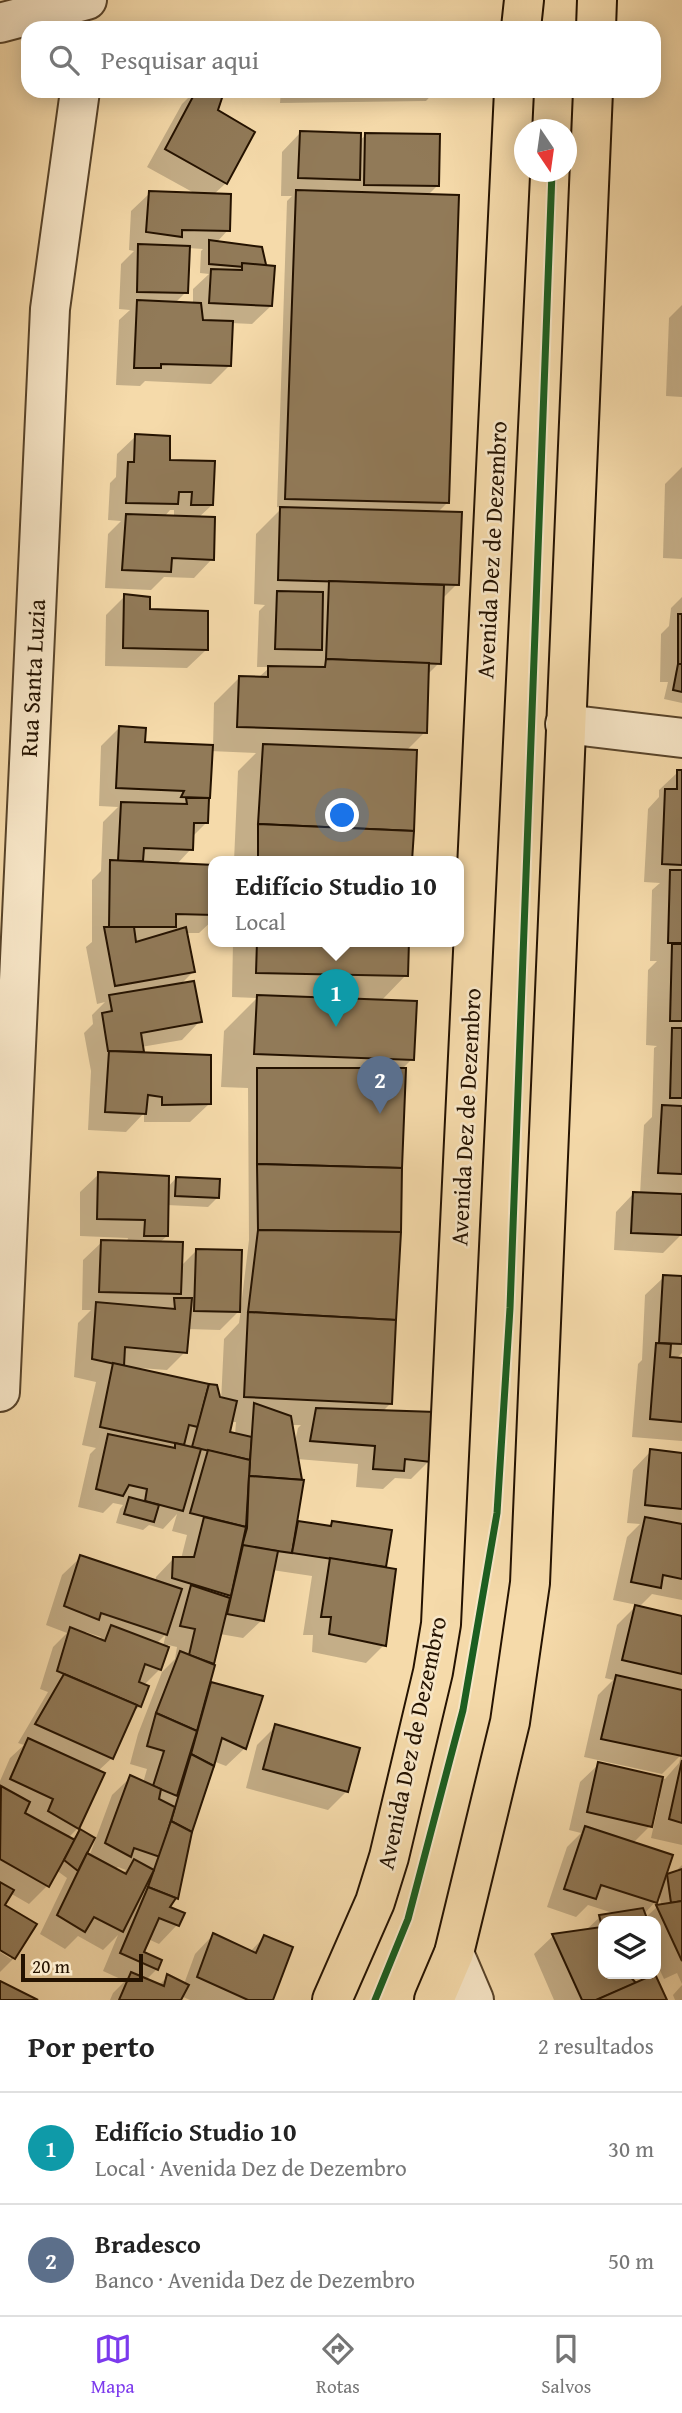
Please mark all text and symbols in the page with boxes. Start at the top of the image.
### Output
search box [21,21,661,98]
text: Pesquisar aqui [101,40,259,79]
icon: search [45,41,83,79]
north arrow [514,119,577,182]
street label: Avenida Dez de Dezembro [467,420,516,680]
street label: Rua Santa Luzia [11,597,54,758]
your location [325,798,359,832]
popup [208,856,464,947]
text: Edifício Studio 10 [235,866,437,905]
text: Local [235,905,286,938]
pin: 1 [313,969,359,1027]
street label: Avenida Dez de Dezembro [441,987,490,1247]
pin: 2 [357,1056,403,1114]
street label: Avenida Dez de Dezembro [368,1613,455,1873]
map controls [598,1916,661,1979]
button: layers [598,1916,661,1979]
scale bar [21,1951,144,1983]
text: 20 m [32,1952,70,1980]
text: Por perto [28,2024,155,2068]
text: 2 resultados [538,2029,654,2062]
text: Edifício Studio 10 [95,2112,297,2151]
text: 1 [45,2132,57,2165]
text: 30 m [608,2132,654,2165]
text: Local · Avenida Dez de Dezembro [95,2151,407,2184]
text: Bradesco [95,2224,201,2263]
text: 2 [45,2244,57,2277]
text: 50 m [608,2244,654,2277]
text: Banco · Avenida Dez de Dezembro [95,2263,415,2296]
tab: Mapa [91,2330,135,2400]
tab: Rotas [316,2330,360,2400]
tab: Salvos [541,2330,591,2400]

